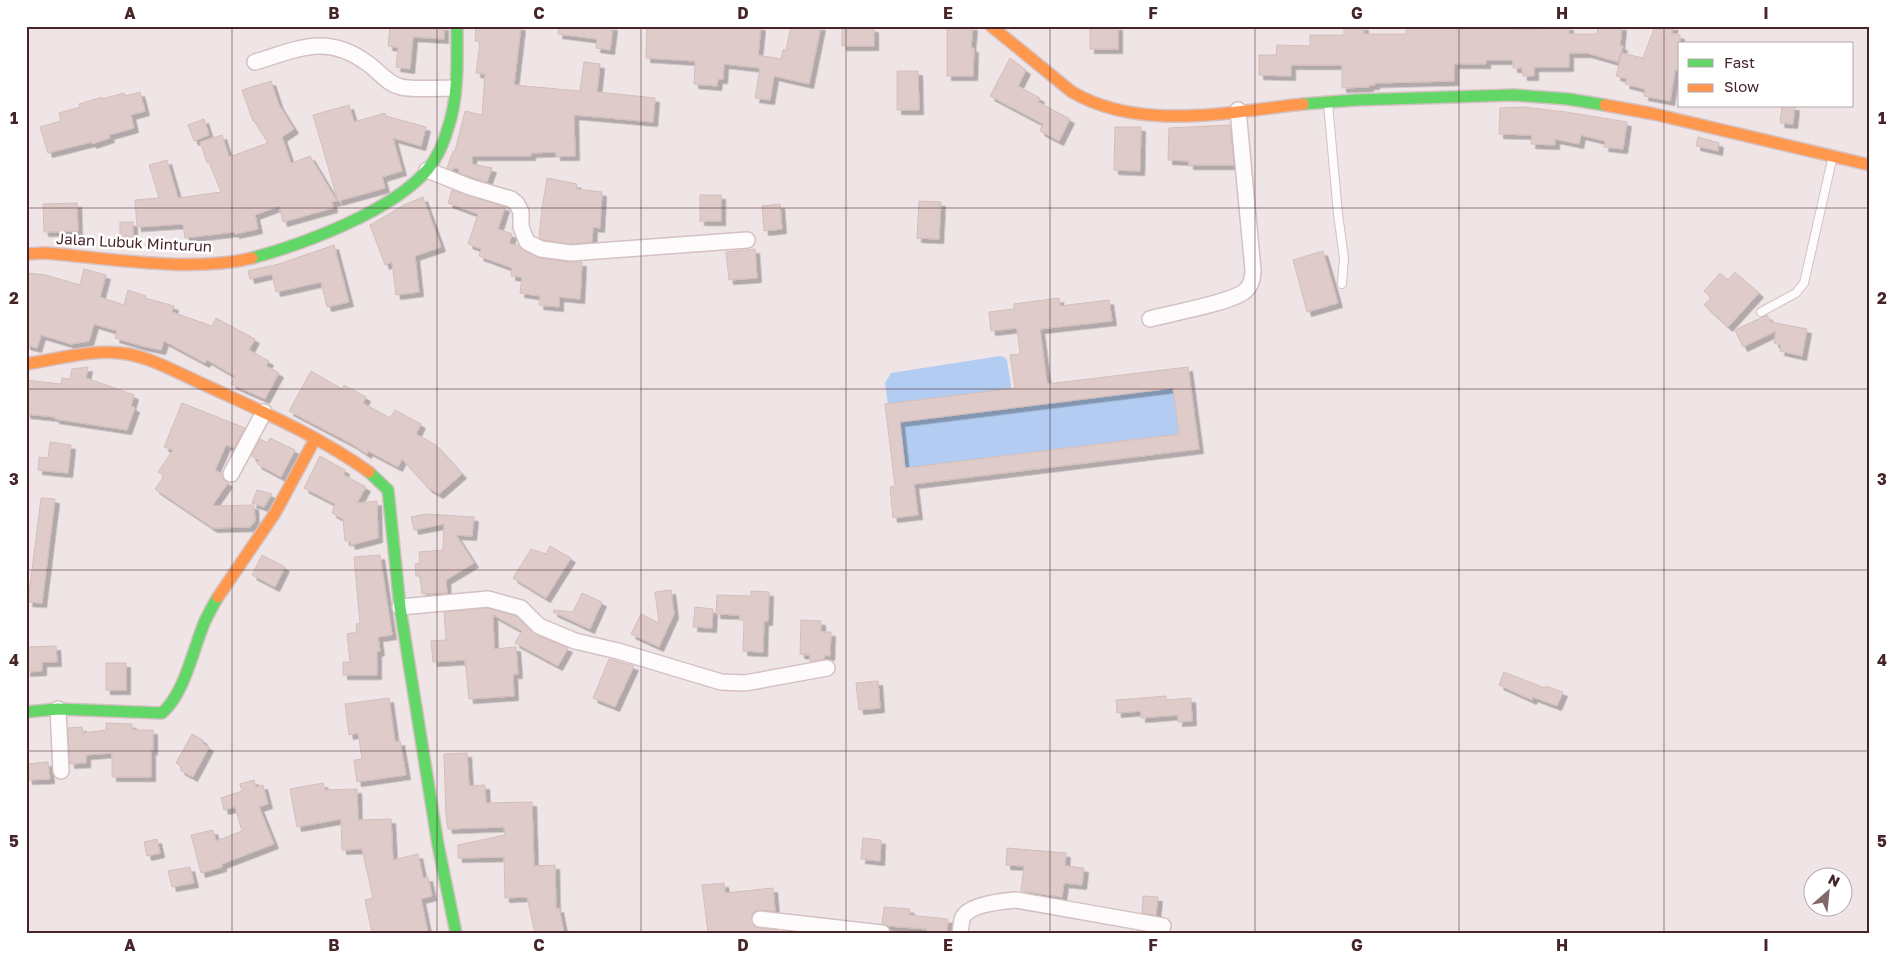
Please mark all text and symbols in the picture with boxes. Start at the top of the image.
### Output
text: A [124,3,136,23]
text: B [328,3,340,23]
text: C [533,3,545,23]
text: D [737,3,749,23]
text: E [943,3,953,23]
text: F [1148,3,1158,23]
text: G [1351,3,1363,23]
text: H [1556,3,1568,23]
text: I [1763,3,1769,23]
legend [1678,42,1854,108]
text: Fast [1724,53,1755,71]
text: Slow [1724,77,1759,95]
text: 1 [10,108,18,128]
text: 1 [1878,108,1886,128]
street label: Jalan Lubuk Minturun [56,229,212,255]
text: 2 [9,288,19,308]
text: 2 [1877,288,1887,308]
text: 3 [9,469,19,489]
text: 3 [1877,469,1887,489]
text: 4 [9,650,19,670]
text: 4 [1877,650,1887,670]
text: 5 [9,831,19,851]
text: 5 [1877,831,1887,851]
north arrow [1804,866,1854,916]
text: N [1826,870,1843,890]
text: A [124,935,136,955]
text: B [328,935,340,955]
text: C [533,935,545,955]
text: D [737,935,749,955]
text: E [943,935,953,955]
text: F [1148,935,1158,955]
text: G [1351,935,1363,955]
text: H [1556,935,1568,955]
text: I [1763,935,1769,955]

